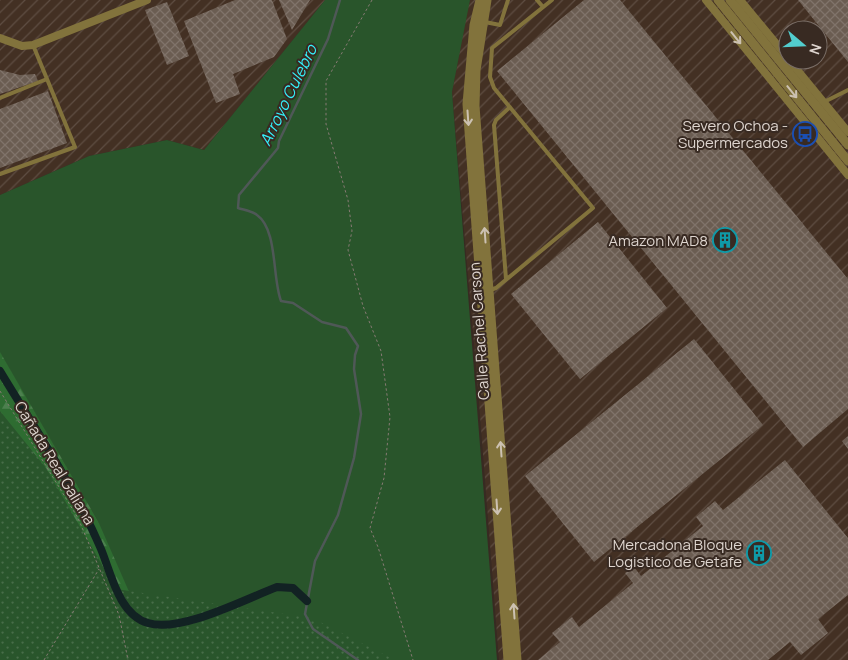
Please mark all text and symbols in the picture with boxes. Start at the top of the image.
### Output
north arrow [778,20,828,70]
one-way arrow [731,31,742,44]
water label: Arroyo Culebro [254,39,323,149]
text: N [805,42,826,57]
one-way arrow [787,85,798,98]
one-way arrow [463,109,473,125]
place label: Severo Ochoa - Supermercados [678,115,788,153]
bus stop icon: Severo Ochoa - Supermercados [792,121,818,147]
one-way arrow [480,227,490,243]
building icon: Amazon MAD8 [712,227,738,253]
place label: Amazon MAD8 [608,230,708,251]
street label: Calle Rachel Carson [464,261,494,401]
street label: Cañada Real Galiana [10,397,100,529]
one-way arrow [497,442,506,458]
one-way arrow [492,498,502,514]
place label: Mercadona Bloque Logistico de Getafe [608,534,742,572]
building icon: Mercadona Bloque Logistico de Getafe [746,540,772,566]
one-way arrow [509,604,518,620]

